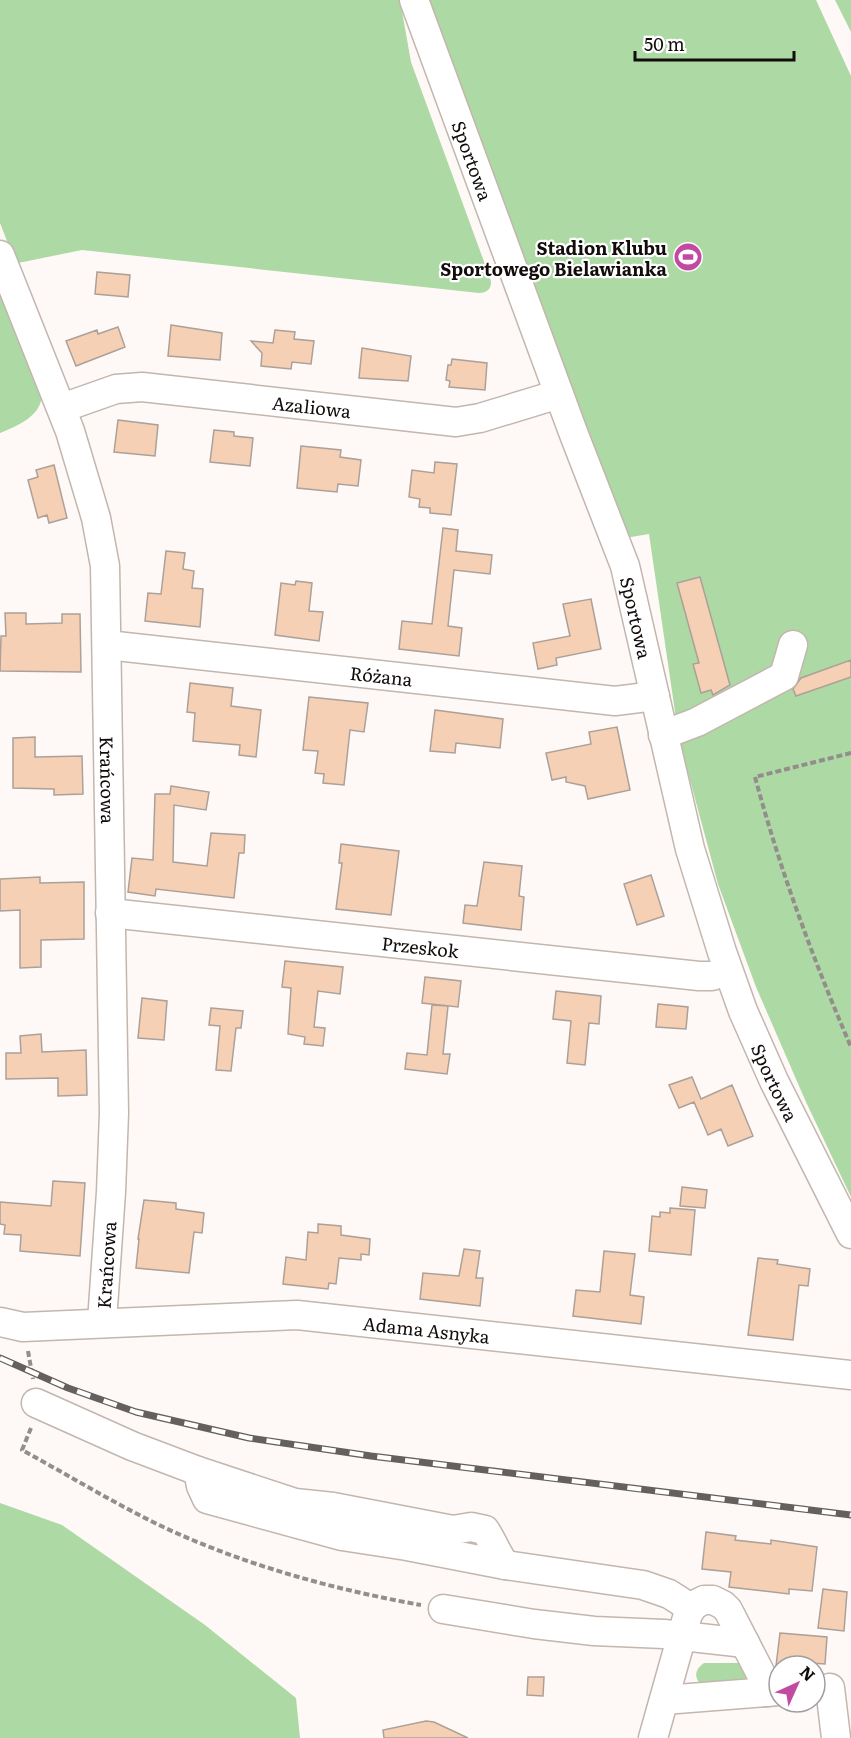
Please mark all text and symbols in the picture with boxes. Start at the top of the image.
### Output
scale bar [635,24,794,62]
text: 50 m [644,30,685,57]
street label: Sportowa [446,117,500,205]
place label: Stadion Klubu Sportowego Bielawianka [440,234,668,282]
sports icon: Stadion Klubu Sportowego Bielawianka [672,241,704,273]
street label: Azaliowa [271,388,353,424]
street label: Sportowa [614,574,659,662]
street label: Różana [349,658,414,692]
street label: Krańcowa [94,736,123,824]
street label: Przeskok [380,929,461,964]
street label: Sportowa [745,1039,806,1126]
street label: Krańcowa [89,1220,123,1310]
street label: Adama Asnyka [362,1309,491,1349]
north arrow [767,1654,827,1714]
text: N [795,1659,822,1686]

